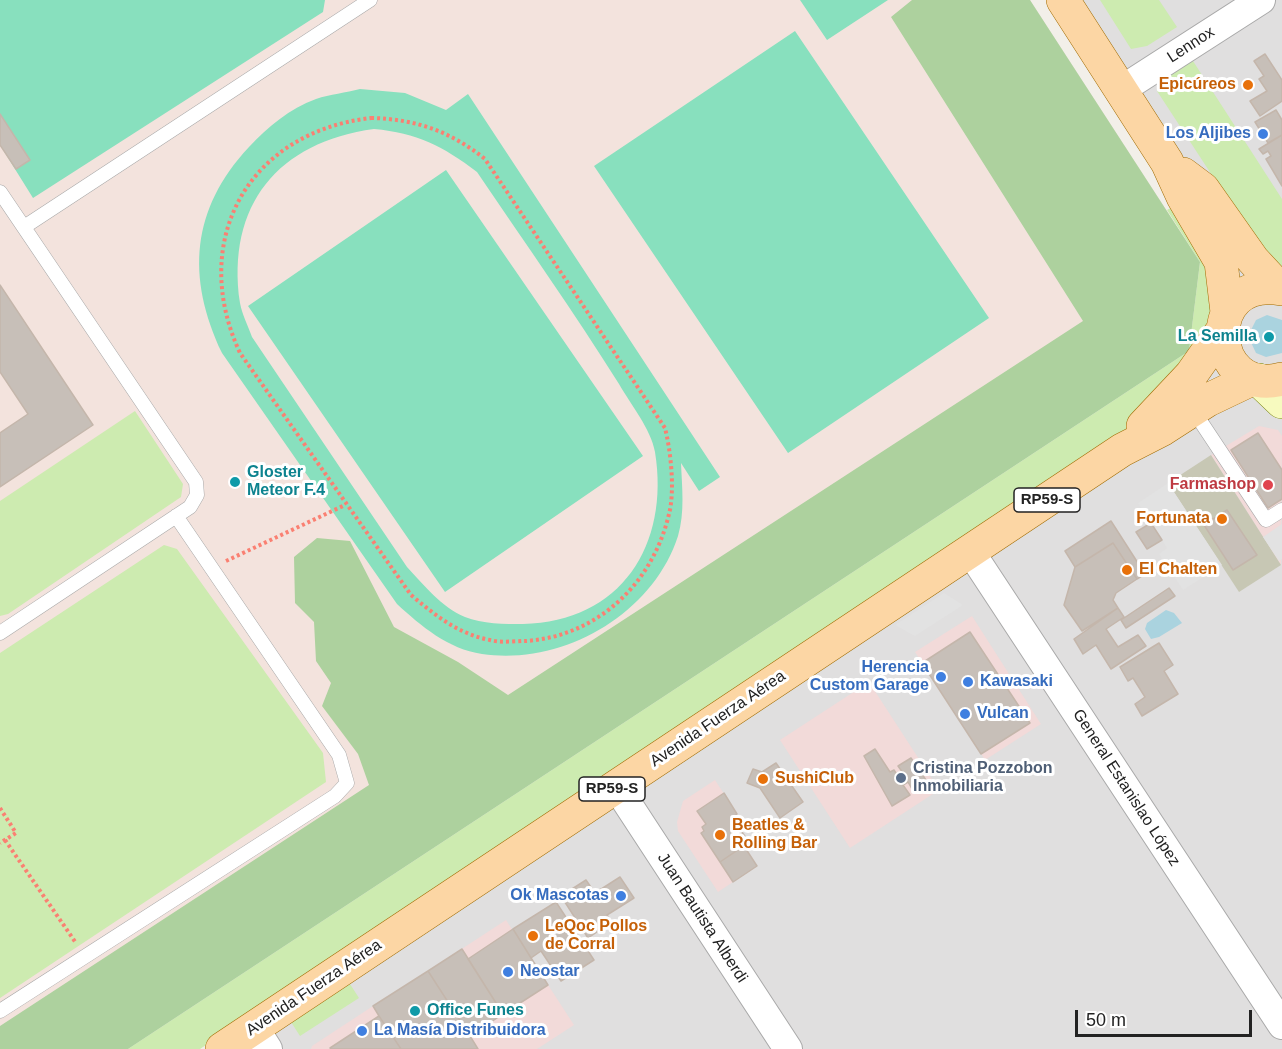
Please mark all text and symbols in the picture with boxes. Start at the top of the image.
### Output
street label: Lennox [1164,23,1218,67]
place label: Epicúreos [1159,75,1236,95]
marker: Epicúreos [1241,78,1255,92]
place label: Los Aljibes [1166,124,1251,144]
marker: Los Aljibes [1256,127,1270,141]
place label: La Semilla [1178,327,1257,347]
marker: La Semilla [1262,330,1276,344]
place label: Gloster Meteor F.4 [247,463,325,501]
marker: Gloster Meteor F.4 [228,475,242,489]
place label: Farmashop [1170,475,1256,495]
marker: Farmashop [1261,478,1275,492]
road number: RP59-S [1014,488,1080,512]
place label: Fortunata [1136,509,1210,529]
marker: Fortunata [1215,512,1229,526]
place label: El Chalten [1139,560,1217,580]
marker: El Chalten [1120,563,1134,577]
place label: Herencia Custom Garage [810,658,929,696]
street label: Avenida Fuerza Aérea [647,667,789,771]
marker: Herencia Custom Garage [934,670,948,684]
place label: Kawasaki [980,672,1053,692]
marker: Kawasaki [961,675,975,689]
place label: Vulcan [977,704,1029,724]
street label: General Estanislao López [1068,706,1184,870]
marker: Vulcan [958,707,972,721]
place label: Cristina Pozzobon Inmobiliaria [913,759,1053,797]
place label: SushiClub [775,769,854,789]
marker: Cristina Pozzobon Inmobiliaria [894,771,908,785]
marker: SushiClub [756,772,770,786]
road number: RP59-S [579,777,645,801]
place label: Beatles & Rolling Bar [732,816,817,854]
marker: Beatles & Rolling Bar [713,828,727,842]
street label: Juan Bautista Alberdi [653,849,751,987]
place label: Ok Mascotas [510,886,609,906]
marker: Ok Mascotas [614,889,628,903]
place label: LeQoc Pollos de Corral [545,917,647,955]
marker: LeQoc Pollos de Corral [526,929,540,943]
street label: Avenida Fuerza Aérea [243,936,385,1040]
place label: Neostar [520,962,580,982]
marker: Neostar [501,965,515,979]
scale bar [1078,998,1255,1036]
place label: Office Funes [427,1001,524,1021]
marker: Office Funes [408,1004,422,1018]
text: 50 m [1086,1010,1126,1030]
place label: La Masía Distribuidora [374,1021,546,1041]
marker: La Masía Distribuidora [355,1024,369,1038]

